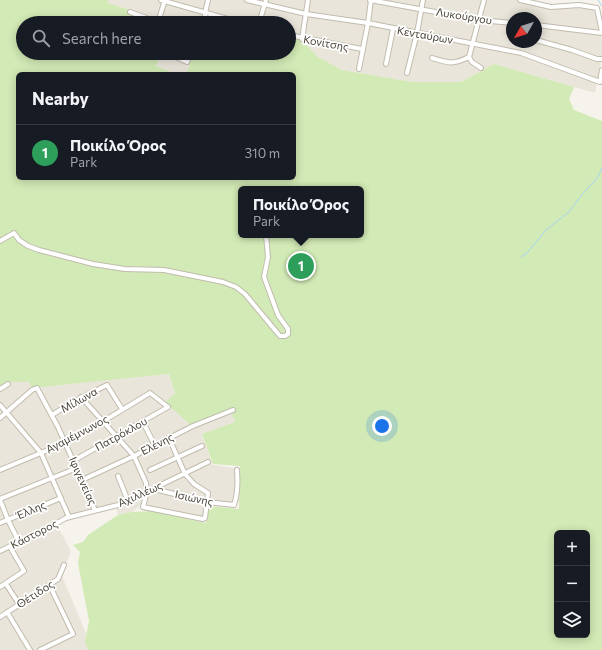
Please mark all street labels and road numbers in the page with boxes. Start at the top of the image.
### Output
street label: Λυκούργου [435,5,493,26]
street label: Κενταύρων [396,23,455,46]
street label: Κονίτσης [302,32,350,53]
street label: Μίλωνα [58,384,100,415]
street label: Αγαμέμνωνος [43,412,110,455]
street label: Πατρόκλου [92,414,149,453]
street label: Ελένης [138,430,175,457]
street label: Ιφιγενείας [67,455,100,507]
street label: Αχιλλέως [116,478,164,509]
street label: Ισιώνης [174,487,214,508]
street label: Έλλης [13,498,47,522]
street label: Κάστορος [8,516,59,551]
street label: Θέτιδος [14,577,56,610]

